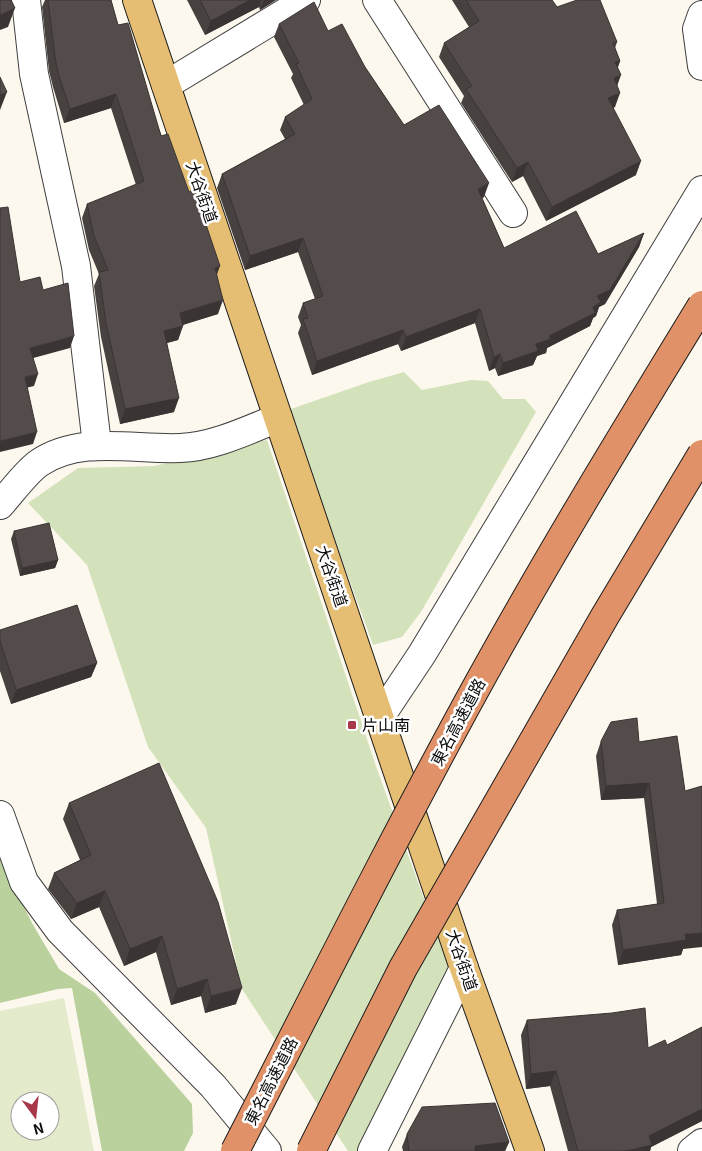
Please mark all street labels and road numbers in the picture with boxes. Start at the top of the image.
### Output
street label: 大谷街道 [181,158,225,226]
street label: 大谷街道 [311,542,355,610]
street label: 東名高速道路 [424,674,490,770]
street label: 大谷街道 [441,926,485,994]
street label: 東名高速道路 [238,1032,303,1129]

